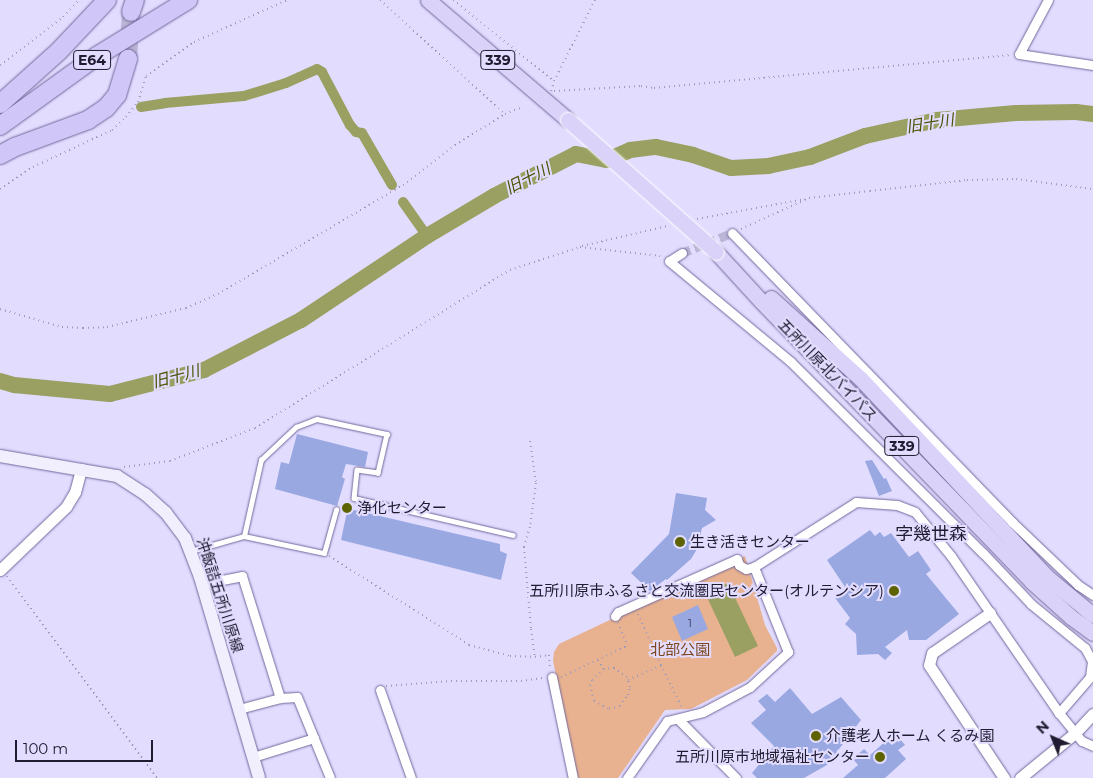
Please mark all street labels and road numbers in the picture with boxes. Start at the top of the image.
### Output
road number: E64 [72,48,112,72]
road number: 339 [479,48,517,72]
street label: 五所川原北バイパス [775,315,881,425]
road number: 339 [883,434,921,458]
street label: 沖飯詰五所川原線 [193,535,247,655]

